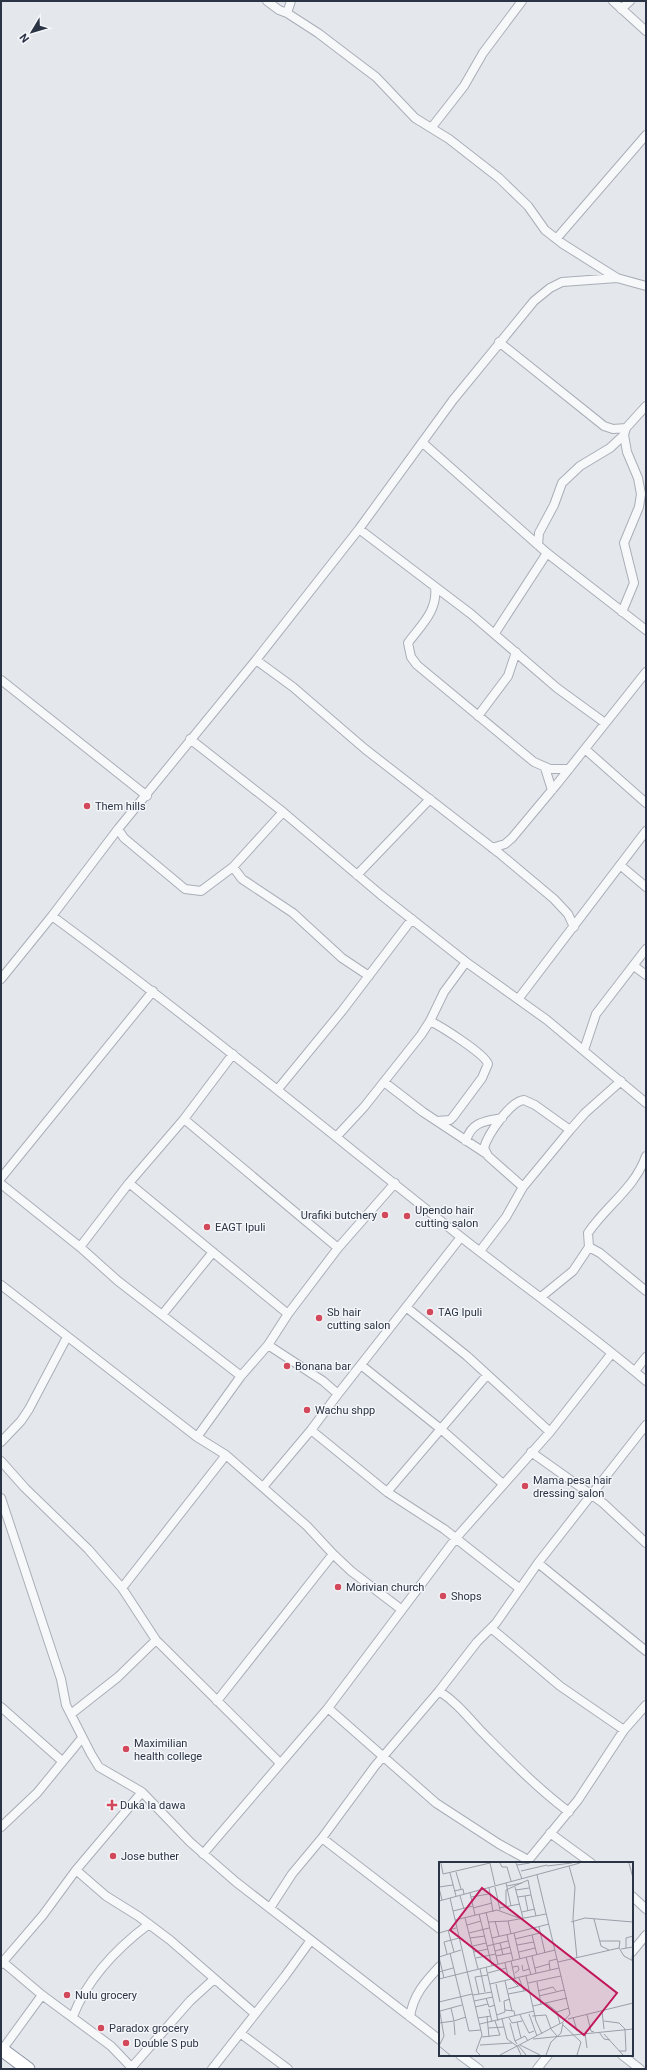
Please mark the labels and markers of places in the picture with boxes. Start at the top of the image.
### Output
place label: Them hills [95,800,146,813]
marker: Them hills [82,801,92,811]
place label: Upendo hair cutting salon [415,1204,478,1230]
place label: Urafiki butchery [301,1209,378,1222]
marker: Urafiki butchery [380,1210,390,1220]
marker: Upendo hair cutting salon [402,1211,412,1221]
place label: EAGT Ipuli [215,1221,266,1234]
marker: EAGT Ipuli [202,1222,212,1232]
place label: Sb hair cutting salon [327,1306,390,1332]
place label: TAG Ipuli [438,1306,482,1319]
marker: TAG Ipuli [425,1307,435,1317]
marker: Sb hair cutting salon [314,1313,324,1323]
place label: Bonana bar [295,1360,351,1373]
marker: Bonana bar [282,1361,292,1371]
place label: Wachu shpp [315,1404,375,1417]
marker: Wachu shpp [302,1405,312,1415]
place label: Mama pesa hair dressing salon [533,1474,612,1500]
marker: Mama pesa hair dressing salon [520,1481,530,1491]
place label: Morivian church [346,1581,424,1594]
marker: Morivian church [333,1582,343,1592]
place label: Shops [451,1590,482,1603]
marker: Shops [438,1591,448,1601]
place label: Maximilian health college [134,1737,202,1763]
marker: Maximilian health college [121,1744,131,1754]
place label: Duka la dawa [120,1799,185,1812]
marker: Duka la dawa [107,1800,117,1810]
place label: Jose buther [121,1850,179,1863]
marker: Jose buther [108,1851,118,1861]
place label: Nulu grocery [75,1989,138,2002]
marker: Nulu grocery [62,1990,72,2000]
place label: Paradox grocery [109,2022,189,2035]
marker: Paradox grocery [96,2023,106,2033]
place label: Double S pub [134,2037,199,2050]
marker: Double S pub [121,2038,131,2048]

